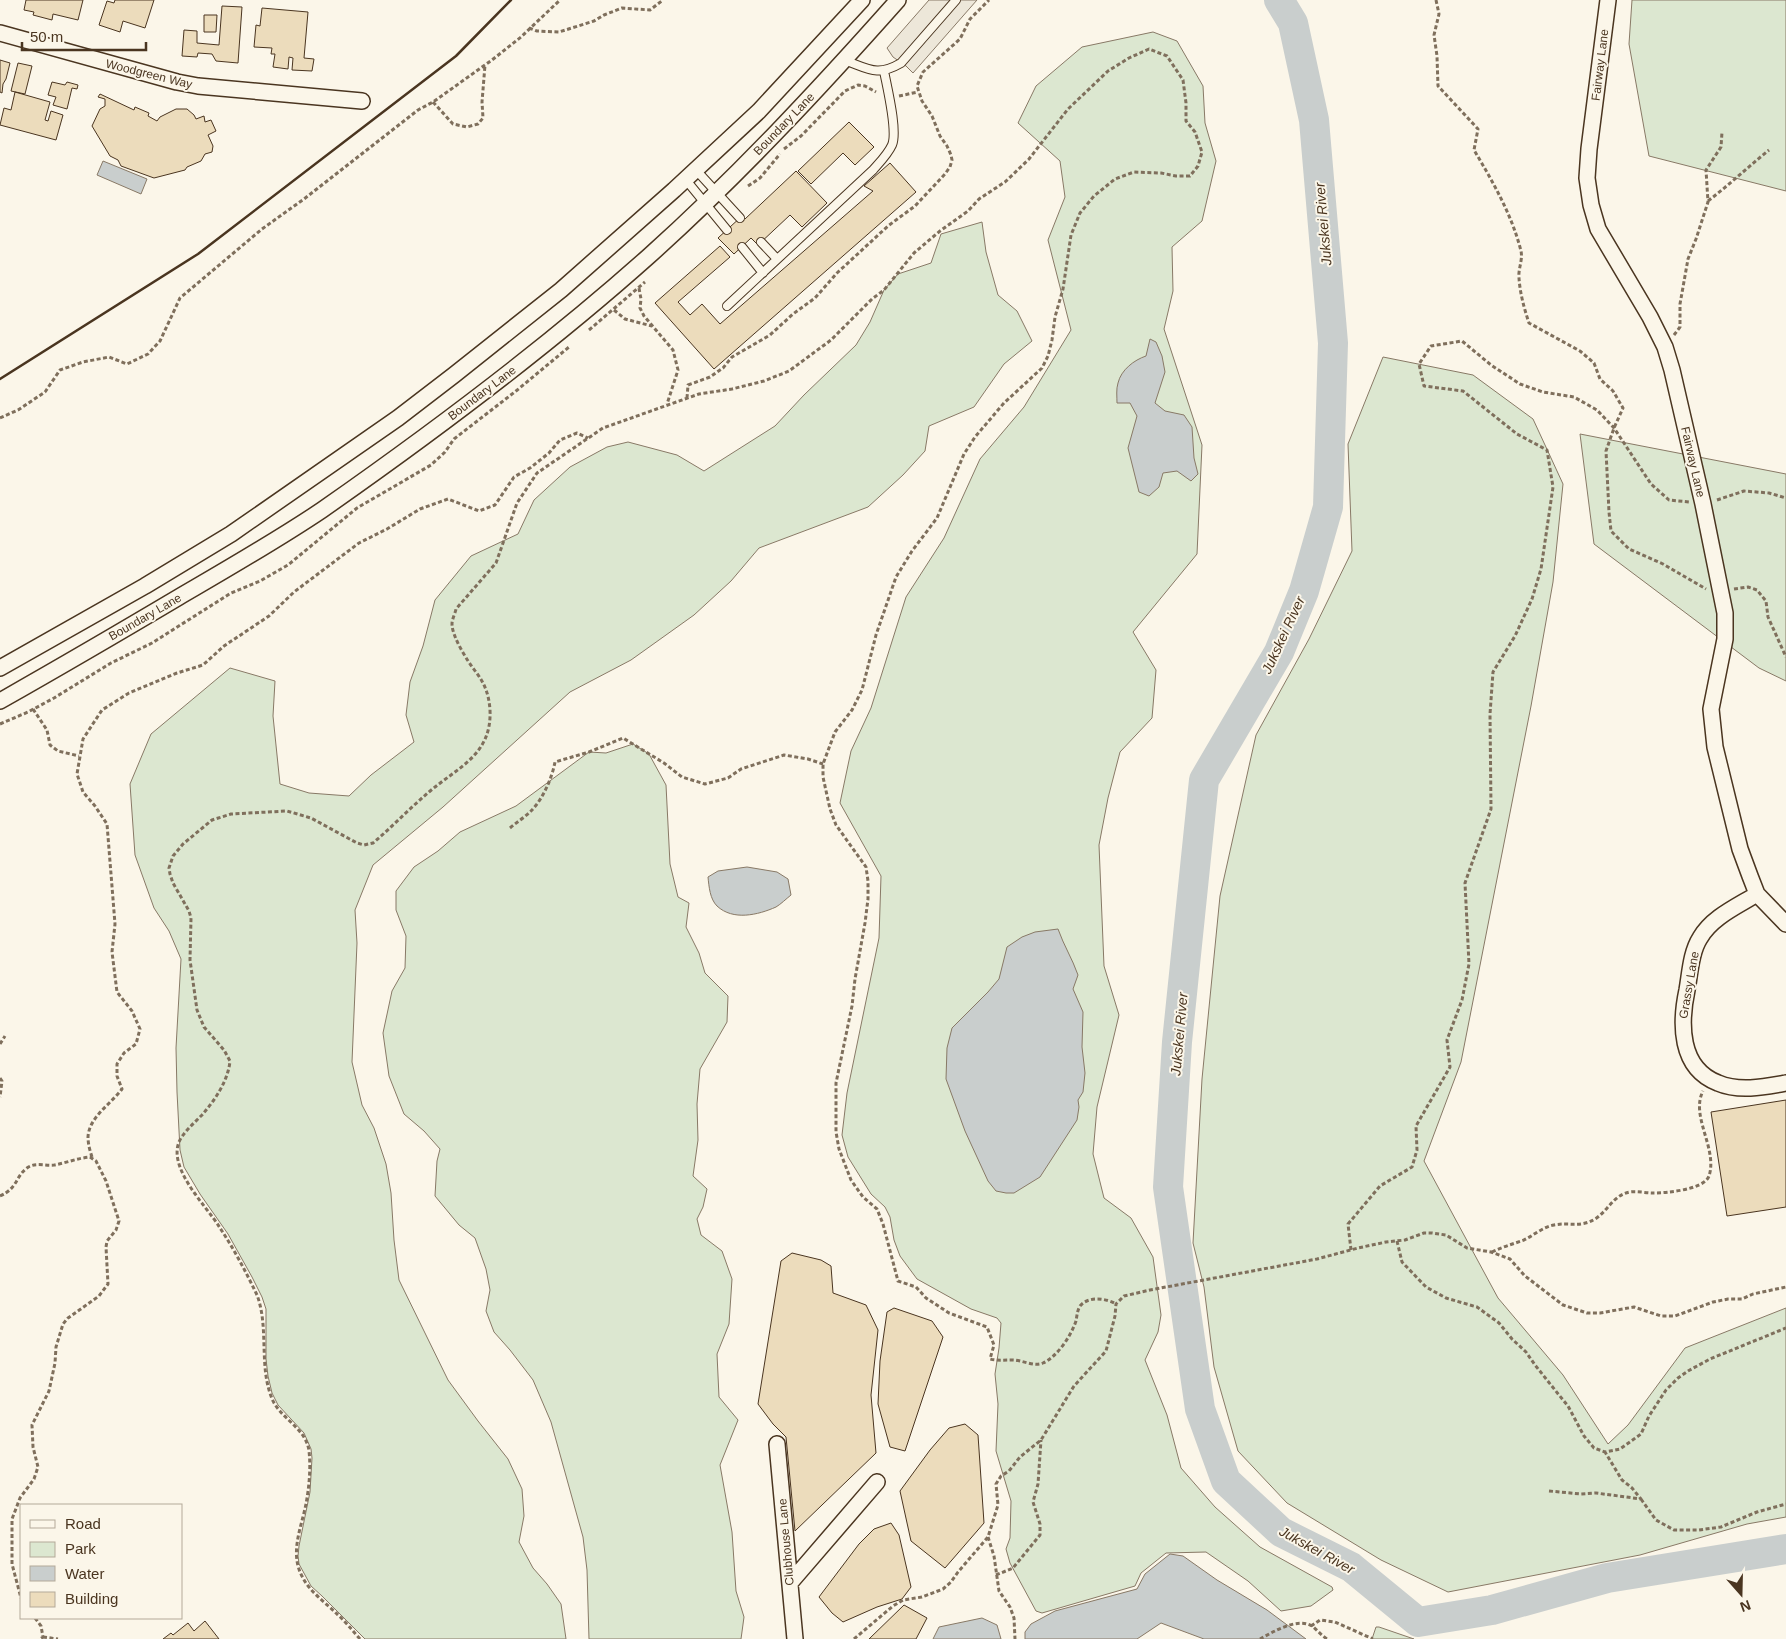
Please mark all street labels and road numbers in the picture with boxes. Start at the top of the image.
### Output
street label: Fairway Lane [1589,28,1611,102]
street label: Woodgreen Way [104,56,194,92]
street label: Boundary Lane [751,90,818,158]
street label: Boundary Lane [445,363,519,423]
street label: Fairway Lane [1678,425,1708,499]
street label: Boundary Lane [106,590,184,643]
street label: Grassy Lane [1676,950,1702,1020]
street label: Clubhouse Lane [775,1498,797,1586]

